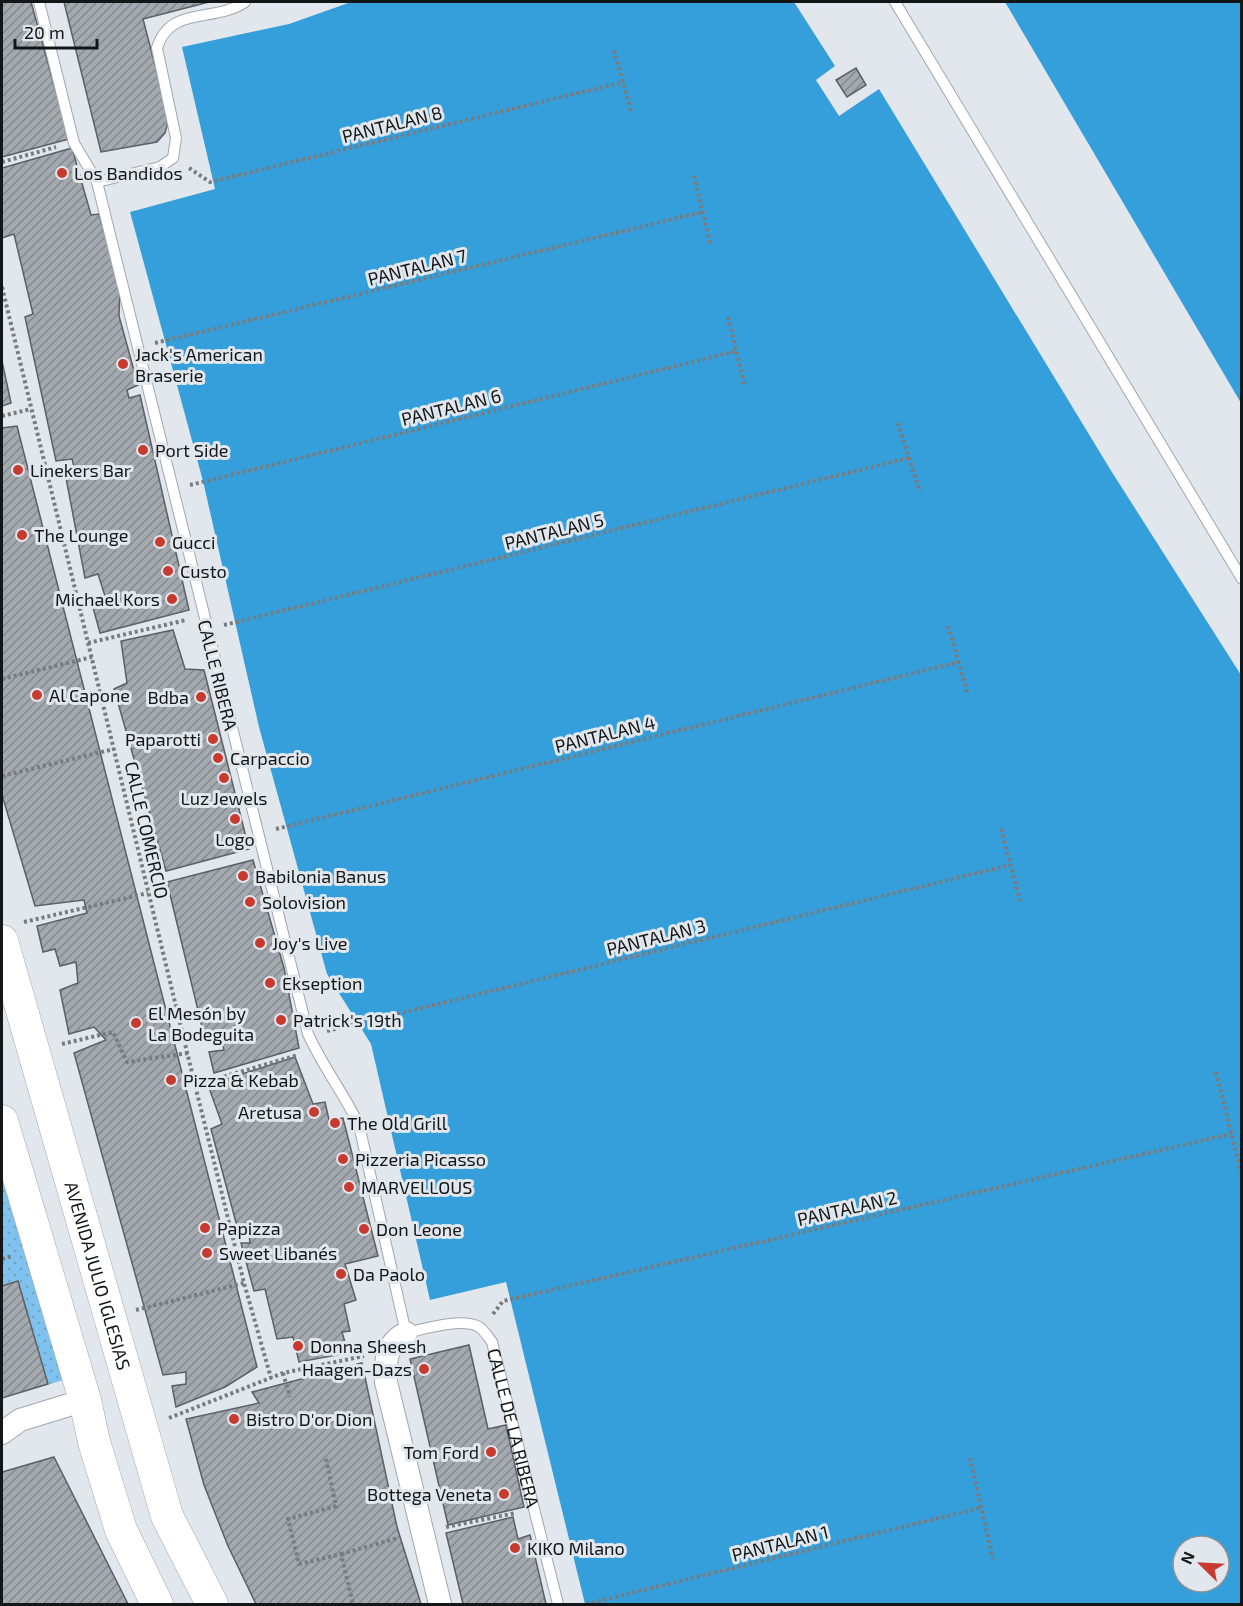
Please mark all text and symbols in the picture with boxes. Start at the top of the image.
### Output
scale bar [15,12,98,50]
text: 20 m [24,21,65,43]
street label: PANTALAN 8 [340,101,444,147]
place label: Los Bandidos [74,162,183,184]
marker: Los Bandidos [55,166,69,180]
street label: PANTALAN 7 [365,244,469,290]
place label: Jack's American Braserie [135,343,263,386]
marker: Jack's American Braserie [116,357,130,371]
street label: PANTALAN 6 [399,384,503,430]
place label: Port Side [155,439,228,461]
marker: Port Side [136,443,150,457]
place label: Linekers Bar [30,459,131,481]
marker: Linekers Bar [11,463,25,477]
street label: PANTALAN 5 [502,508,606,554]
place label: The Lounge [34,524,128,546]
marker: The Lounge [15,528,29,542]
place label: Gucci [172,531,216,553]
marker: Gucci [153,535,167,549]
place label: Custo [180,560,227,582]
marker: Custo [161,564,175,578]
place label: Michael Kors [55,588,160,610]
marker: Michael Kors [165,592,179,606]
street label: CALLE RIBERA [194,617,243,733]
place label: Al Capone [49,684,130,706]
place label: Bdba [147,686,189,708]
marker: Al Capone [30,688,44,702]
marker: Bdba [194,690,208,704]
street label: PANTALAN 4 [553,711,657,757]
place label: Paparotti [125,728,201,750]
marker: Paparotti [206,732,220,746]
place label: Carpaccio [230,747,310,769]
marker: Carpaccio [211,751,225,765]
street label: CALLE COMERCIO [121,759,173,901]
marker: Luz Jewels [217,771,231,785]
place label: Luz Jewels [180,787,268,809]
marker: Logo [228,812,242,826]
place label: Logo [215,828,255,850]
place label: Babilonia Banus [255,865,386,887]
marker: Babilonia Banus [236,869,250,883]
place label: Solovision [262,891,346,913]
marker: Solovision [243,895,257,909]
street label: PANTALAN 3 [604,914,708,960]
place label: Joy's Live [272,932,348,954]
marker: Joy's Live [253,936,267,950]
place label: Ekseption [282,972,362,994]
marker: Ekseption [263,976,277,990]
place label: El Mesón by La Bodeguita [148,1002,254,1045]
place label: Patrick's 19th [293,1009,402,1031]
marker: Patrick's 19th [274,1013,288,1027]
marker: El Mesón by La Bodeguita [129,1016,143,1030]
place label: Pizza & Kebab [183,1069,299,1091]
marker: Pizza & Kebab [164,1073,178,1087]
place label: Aretusa [238,1101,302,1123]
marker: Aretusa [307,1105,321,1119]
place label: The Old Grill [347,1112,448,1134]
marker: The Old Grill [328,1116,342,1130]
place label: Pizzeria Picasso [355,1148,486,1170]
marker: Pizzeria Picasso [336,1152,350,1166]
place label: MARVELLOUS [361,1176,472,1198]
street label: AVENIDA JULIO IGLESIAS [61,1179,135,1372]
marker: MARVELLOUS [342,1180,356,1194]
street label: PANTALAN 2 [795,1186,899,1230]
place label: Papizza [217,1217,281,1239]
place label: Don Leone [376,1218,462,1240]
marker: Papizza [198,1221,212,1235]
marker: Don Leone [357,1222,371,1236]
place label: Sweet Libanés [219,1242,337,1264]
marker: Sweet Libanés [200,1246,214,1260]
place label: Da Paolo [353,1263,425,1285]
marker: Da Paolo [334,1267,348,1281]
place label: Donna Sheesh [310,1335,426,1357]
marker: Donna Sheesh [291,1339,305,1353]
street label: CALLE DE LA RIBERA [483,1346,544,1511]
place label: Haagen-Dazs [302,1358,412,1380]
marker: Haagen-Dazs [417,1362,431,1376]
place label: Bistro D'or Dion [246,1408,372,1430]
marker: Bistro D'or Dion [227,1412,241,1426]
place label: Tom Ford [404,1441,479,1463]
marker: Tom Ford [484,1445,498,1459]
place label: Bottega Veneta [367,1483,492,1505]
marker: Bottega Veneta [497,1487,511,1501]
street label: PANTALAN 1 [729,1520,831,1566]
north arrow [1171,1534,1231,1594]
place label: KIKO Milano [527,1537,625,1559]
marker: KIKO Milano [508,1541,522,1555]
text: N [1176,1549,1198,1567]

